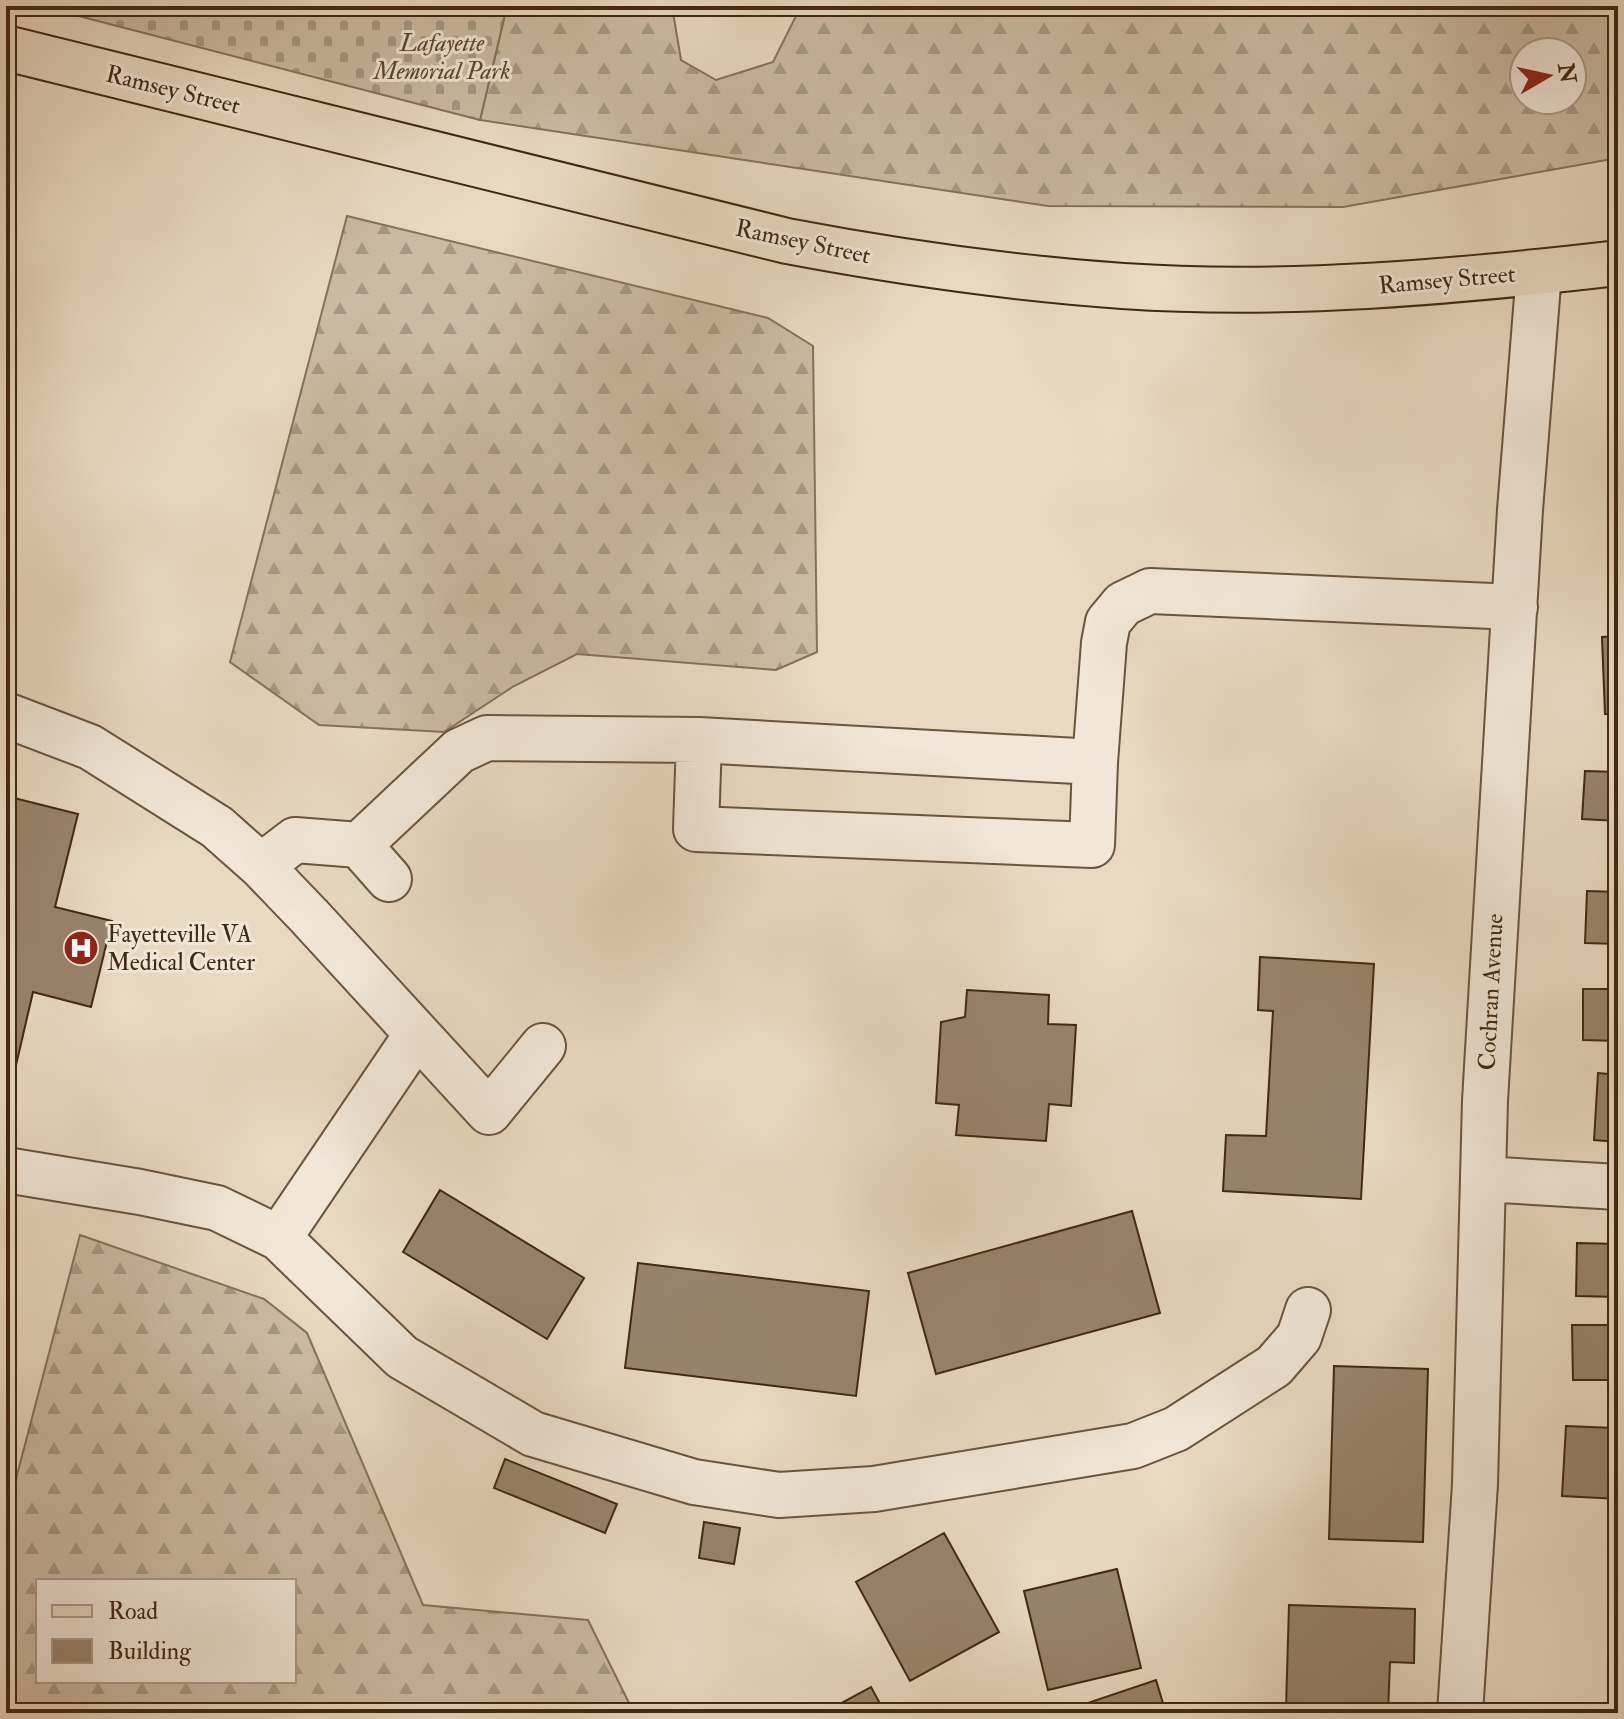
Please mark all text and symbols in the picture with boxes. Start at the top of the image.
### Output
park label: Lafayette Memorial Park [372,28,510,87]
north arrow [1508,36,1588,116]
street label: Ramsey Street [103,58,244,122]
text: N [1551,60,1582,85]
street label: Ramsey Street [733,213,874,271]
street label: Ramsey Street [1377,259,1517,301]
street label: Cochran Avenue [1471,913,1511,1071]
place label: Fayetteville VA Medical Center [107,919,255,978]
hospital icon: Fayetteville VA Medical Center [62,929,100,967]
legend [36,1579,296,1683]
text: Road [108,1596,158,1627]
text: Building [108,1636,192,1667]

